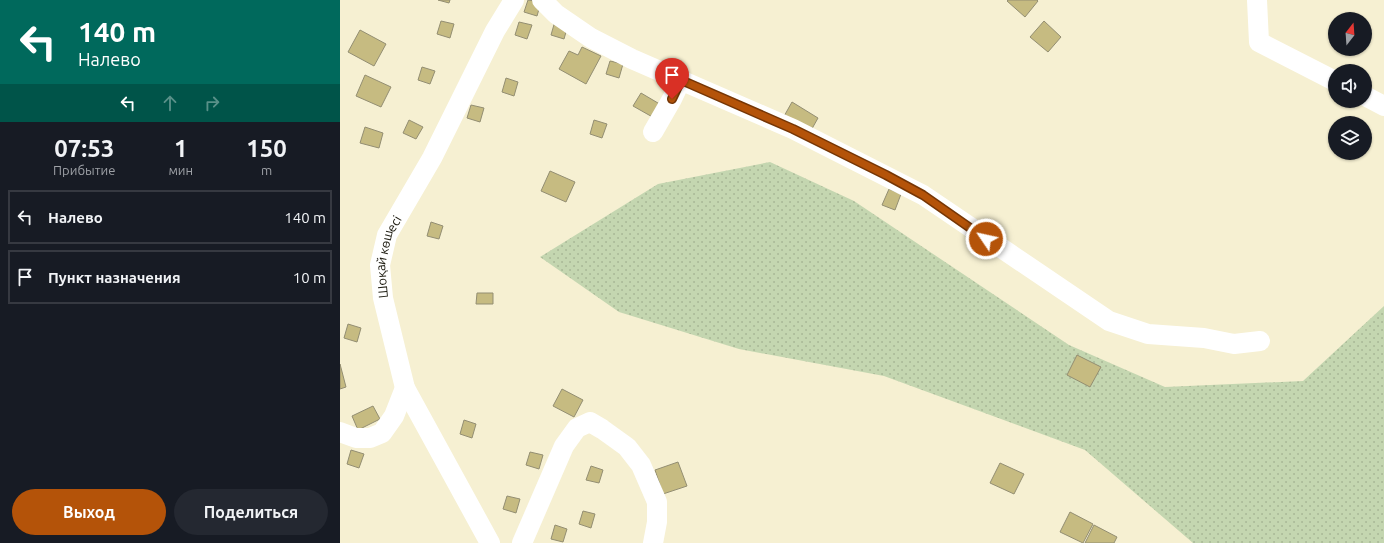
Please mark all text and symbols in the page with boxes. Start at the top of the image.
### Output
north arrow [1328,12,1372,56]
map controls [1328,12,1372,160]
icon: left [12,16,64,68]
text: 140 m [78,16,156,47]
text: Налево [78,49,141,69]
pin [655,58,689,99]
icon: arrive [661,64,683,86]
button: sound [1328,64,1372,108]
icon: left [117,92,139,114]
icon: ahead [159,92,181,114]
icon: right [201,92,223,114]
button: layers [1328,116,1372,160]
text: 07:53 [54,135,114,162]
text: 1 [174,135,188,162]
text: 150 [246,135,287,162]
text: Прибытие [53,163,115,177]
text: мин [168,163,193,177]
text: m [261,163,272,177]
icon: left [14,206,36,228]
text: Налево [48,209,103,226]
text: 140 m [284,209,326,226]
street label: Шоқай көшесі [373,213,404,299]
position arrow [965,218,1007,260]
icon: arrive [14,266,36,288]
text: Пункт назначения [48,269,181,286]
text: 10 m [293,269,326,286]
button: Выход [12,489,166,535]
button: Поделиться [174,489,328,535]

